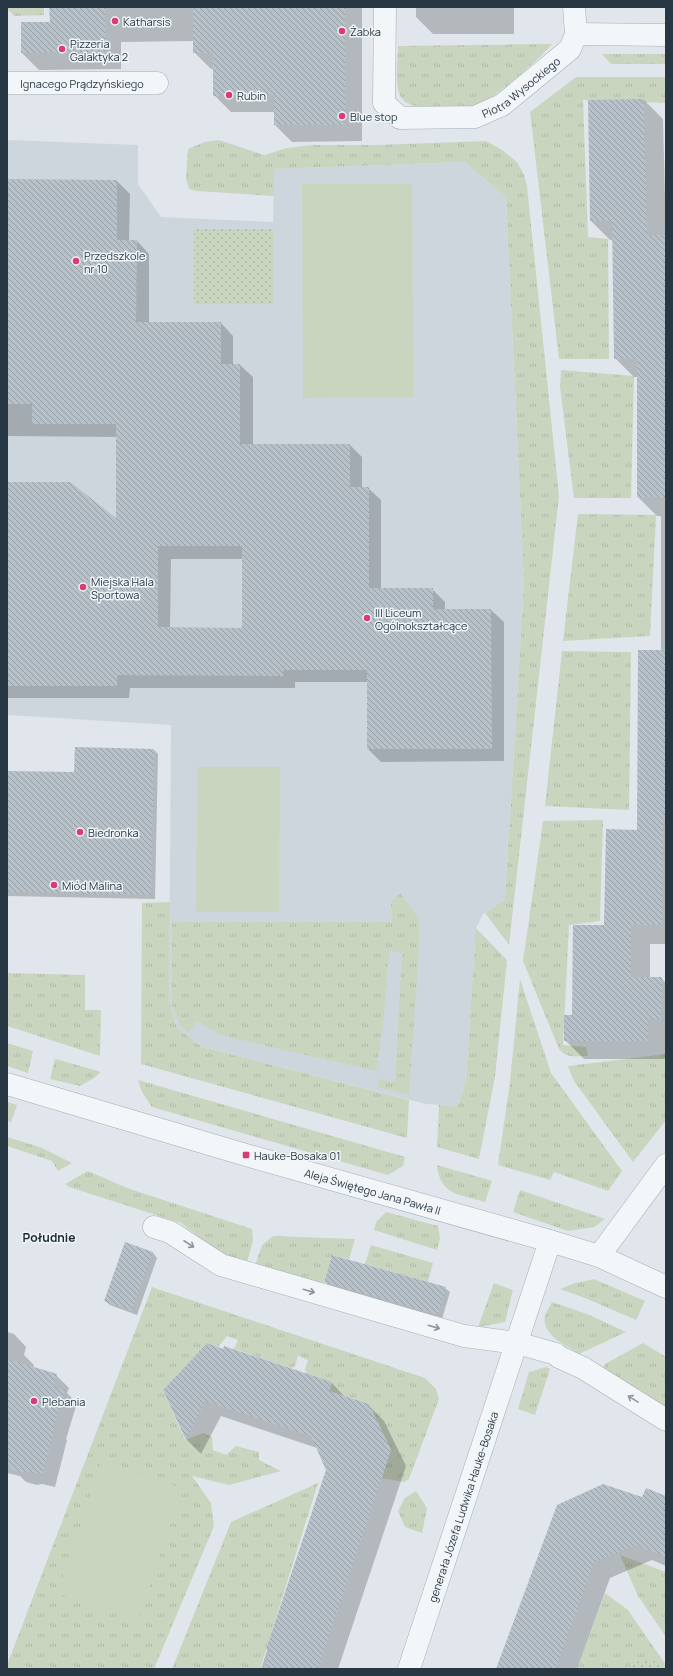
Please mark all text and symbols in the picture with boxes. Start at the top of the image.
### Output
place label: Katharsis [123,14,171,29]
marker: Katharsis [110,16,120,26]
place label: Żabka [350,24,381,39]
marker: Żabka [337,26,347,36]
place label: Pizzeria Galaktyka 2 [70,36,128,64]
marker: Pizzeria Galaktyka 2 [57,44,67,54]
street label: Piotra Wysockiego [479,53,563,121]
street label: Ignacego Prądzyńskiego [20,76,144,91]
place label: Rubin [237,88,266,103]
marker: Rubin [224,90,234,100]
place label: Blue stop [350,109,398,124]
marker: Blue stop [337,111,347,121]
place label: Przedszkole nr 10 [84,248,146,276]
marker: Przedszkole nr 10 [71,256,81,266]
place label: Miejska Hala Sportowa [91,574,154,602]
marker: Miejska Hala Sportowa [78,582,88,592]
place label: III Liceum Ogólnokształcące [375,605,468,633]
marker: III Liceum Ogólnokształcące [362,613,372,623]
place label: Biedronka [88,825,139,840]
marker: Biedronka [75,827,85,837]
place label: Miód Malina [62,878,122,893]
marker: Miód Malina [49,880,59,890]
place label: Hauke-Bosaka 01 [254,1148,340,1163]
marker: Hauke-Bosaka 01 [241,1150,251,1160]
street label: Aleja Świętego Jana Pawła II [303,1164,443,1217]
district label: Południe [23,1229,75,1246]
one-way arrow [183,1240,194,1248]
one-way arrow [302,1288,315,1295]
one-way arrow [427,1324,440,1331]
place label: Plebania [42,1394,85,1409]
one-way arrow [628,1395,639,1403]
marker: Plebania [29,1396,39,1406]
street label: generała Józefa Ludwika Hauke-Bosaka [424,1409,501,1604]

